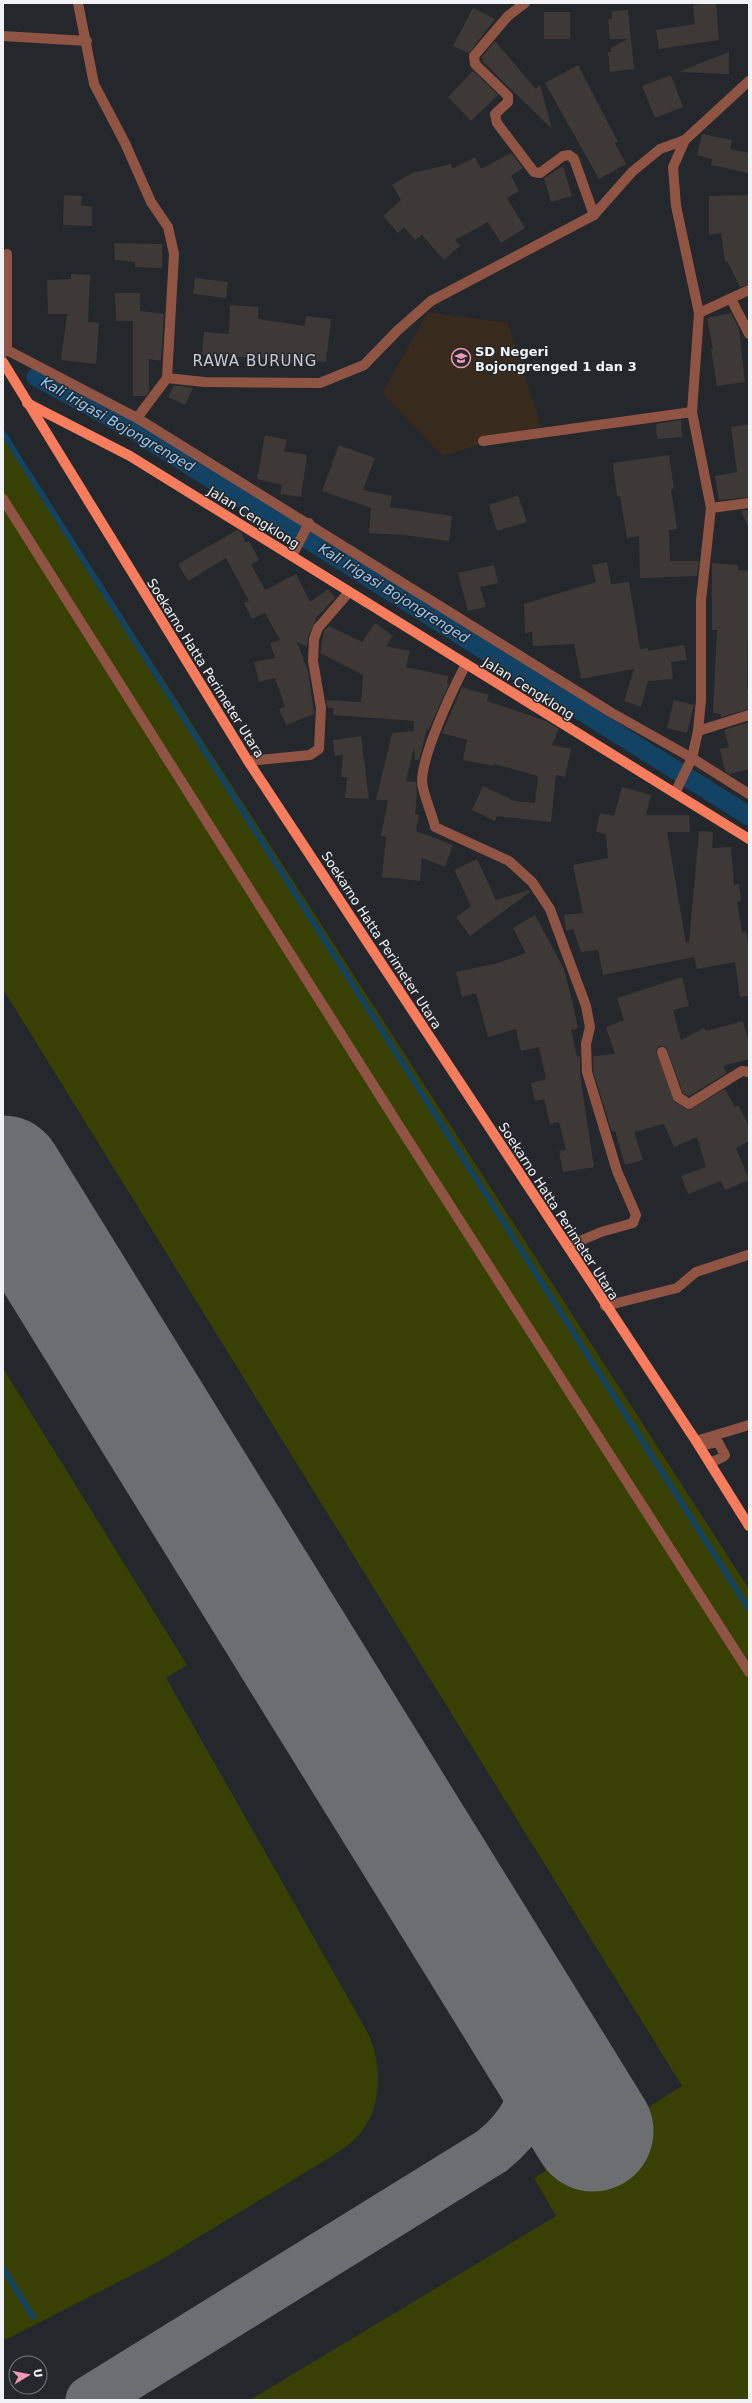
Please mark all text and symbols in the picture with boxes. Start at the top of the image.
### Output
place label: SD Negeri Bojongrenged 1 dan 3 [475,344,637,374]
school or university icon: SD Negeri Bojongrenged 1 dan 3 [450,347,472,369]
district label: RAWA BURUNG [193,352,317,370]
water label: Kali Irigasi Bojongrenged [38,373,198,475]
street label: Jalan Cengklong [204,483,302,552]
water label: Kali Irigasi Bojongrenged [316,540,472,646]
street label: Soekarno Hatta Perimeter Utara [144,576,267,761]
street label: Jalan Cengklong [479,654,577,723]
street label: Soekarno Hatta Perimeter Utara [319,849,445,1032]
street label: Soekarno Hatta Perimeter Utara [496,1120,622,1303]
north arrow [8,2355,48,2395]
text: U [30,2368,45,2379]

